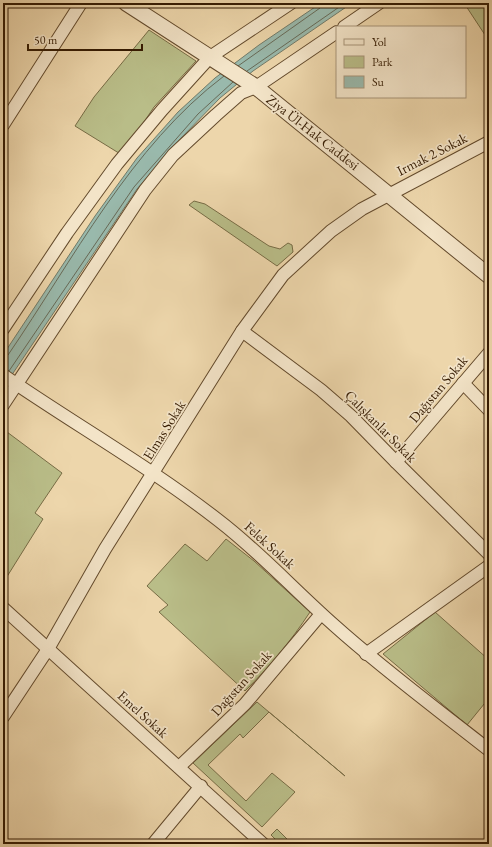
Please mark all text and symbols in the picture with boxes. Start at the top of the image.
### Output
scale bar [28,26,142,52]
legend [336,26,466,98]
text: 50 m [34,32,58,48]
text: Yol [372,34,386,50]
text: Park [372,54,393,70]
text: Su [372,74,385,90]
street label: Ziya Ül-Hak Caddesi [263,90,364,174]
street label: Irmak 2 Sokak [394,128,471,179]
street label: Dağıstan Sokak [405,351,472,426]
street label: Çalışkanlar Sokak [341,386,421,466]
street label: Elmas Sokak [139,396,190,463]
street label: Felek Sokak [241,517,300,573]
street label: Dağıstan Sokak [207,646,276,720]
street label: Emel Sokak [114,686,173,742]

